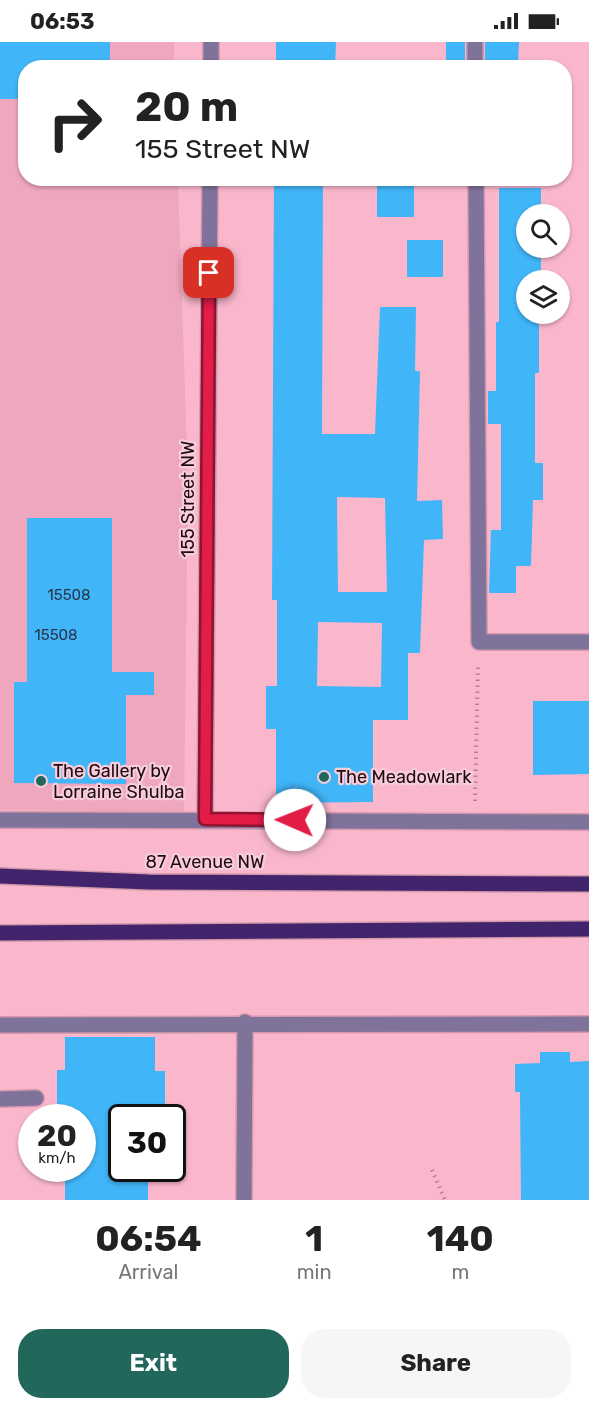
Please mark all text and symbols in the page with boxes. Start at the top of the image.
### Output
text: 06:53 [30,8,94,35]
text: 20 m [135,82,238,132]
icon: right [36,84,114,162]
text: 155 Street NW [135,133,310,165]
map controls [516,204,570,324]
button: search [516,204,570,258]
pin [183,247,234,298]
icon: arrive [192,256,225,289]
button: layers [516,270,570,324]
street label: 155 Street NW [177,441,199,557]
house number: 15508 [47,586,91,604]
house number: 15508 [34,626,78,644]
place label: The Gallery by Lorraine Shulba [53,760,185,803]
place label: The Meadowlark [336,766,472,788]
marker: The Meadowlark [317,770,331,784]
marker: The Gallery by Lorraine Shulba [34,774,48,788]
position arrow [263,788,327,852]
street label: 87 Avenue NW [146,851,265,873]
speed limit sign: 30 [108,1104,186,1182]
text: 20 [37,1118,77,1154]
text: km/h [38,1149,76,1167]
text: 06:54 [95,1217,202,1260]
text: 1 [305,1217,323,1260]
text: 140 [427,1217,494,1260]
text: Arrival [118,1260,178,1284]
text: min [297,1260,332,1284]
text: m [451,1260,469,1284]
button: Exit [18,1329,289,1398]
button: Share [301,1329,571,1398]

